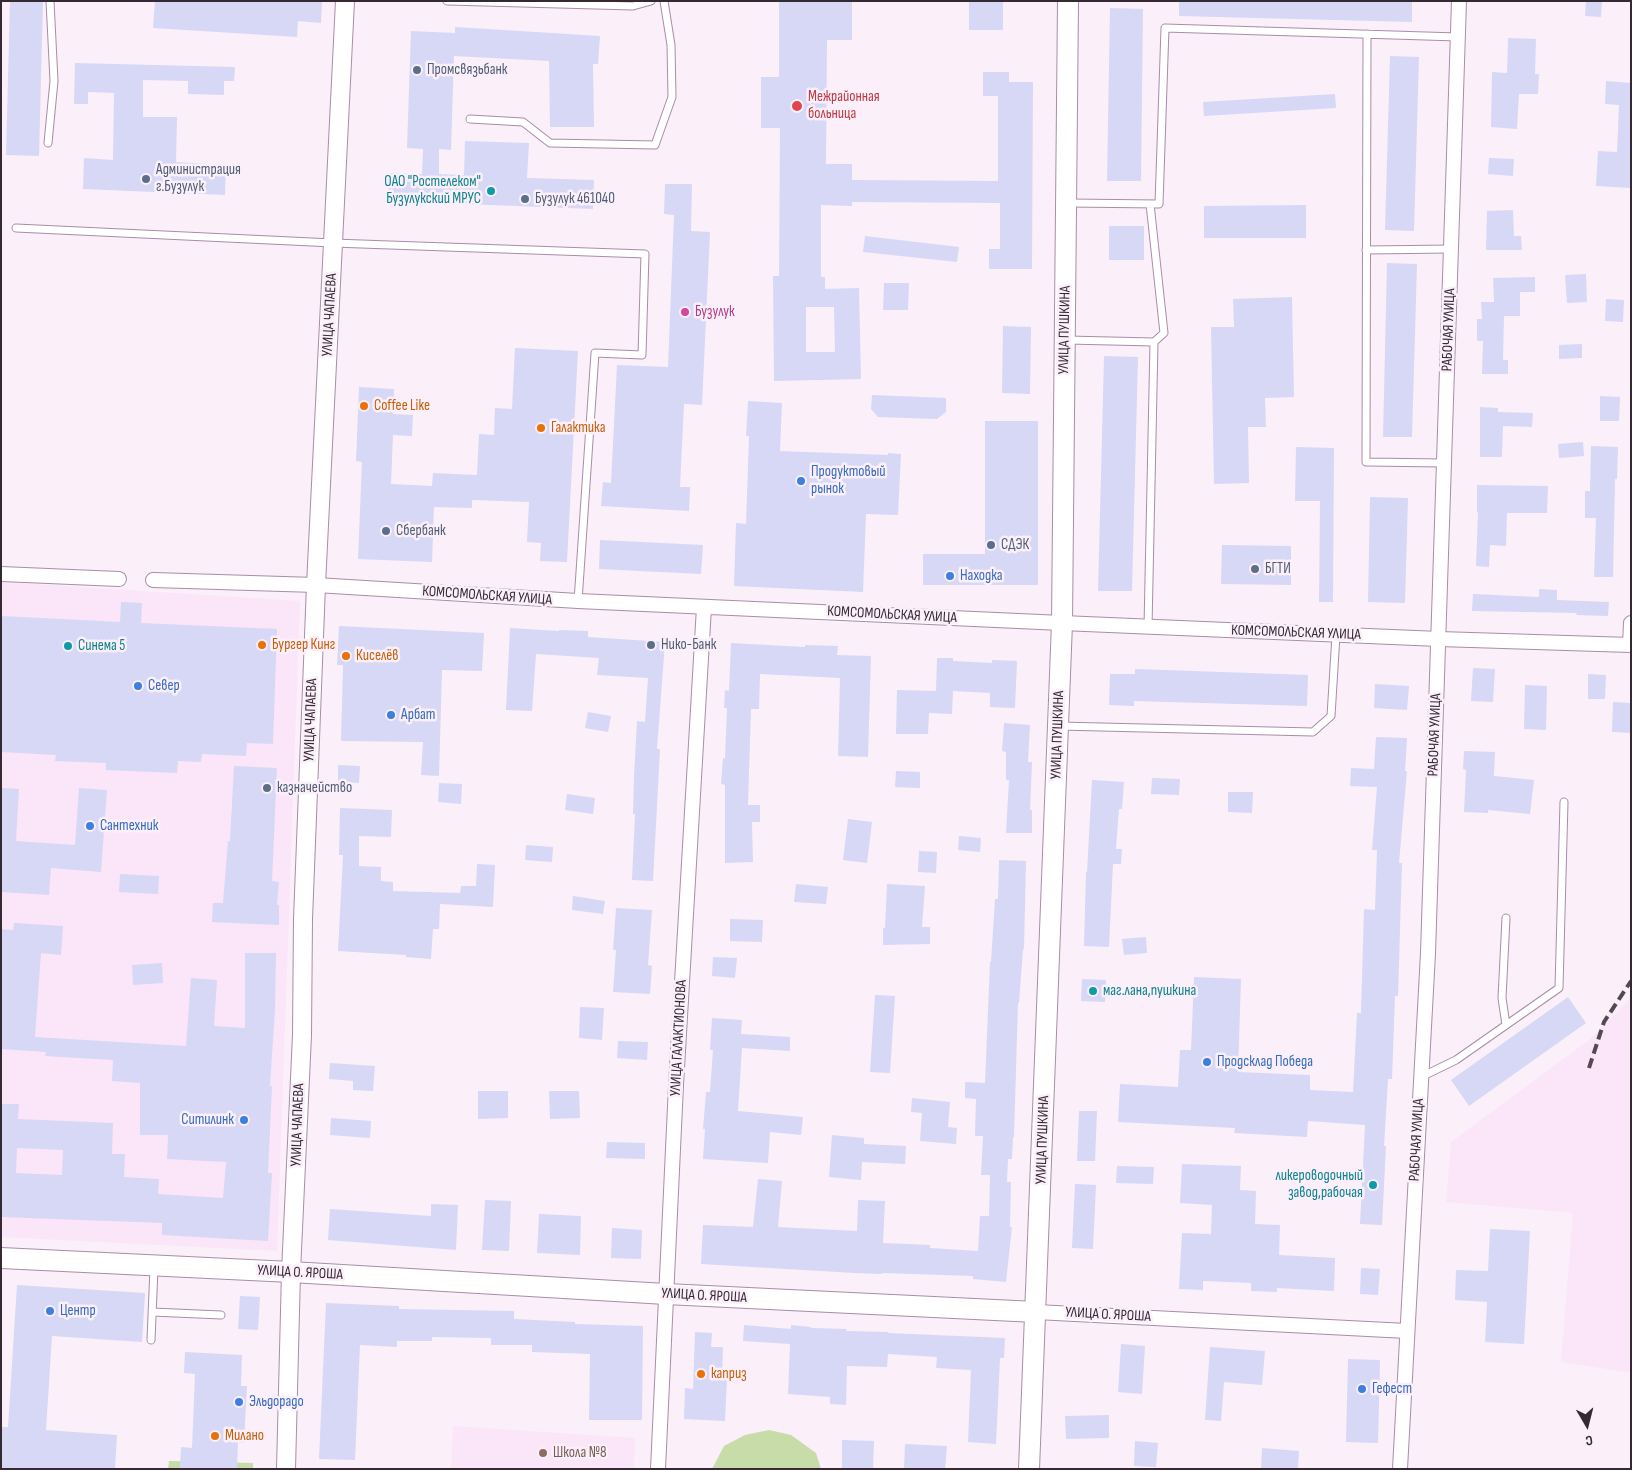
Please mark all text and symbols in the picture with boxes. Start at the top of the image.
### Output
place label: Промсвязьбанк [427,61,507,79]
marker: Промсвязьбанк [411,64,423,76]
place label: Межрайонная больница [808,88,880,123]
marker: Межрайонная больница [790,99,804,113]
place label: Администрация г.Бузулук [156,161,241,196]
marker: Администрация г.Бузулук [140,173,152,185]
place label: ОАО "Ростелеком" Бузулукский МРУС [384,173,481,208]
marker: ОАО "Ростелеком" Бузулукский МРУС [485,185,497,197]
place label: Бузулук 461040 [535,190,615,208]
marker: Бузулук 461040 [519,193,531,205]
street label: УЛИЦА ЧАПАЕВА [319,273,341,357]
street label: УЛИЦА ПУШКИНА [1055,285,1075,375]
street label: РАБОЧАЯ УЛИЦА [1439,288,1459,372]
place label: Бузулук [695,303,735,321]
marker: Бузулук [679,306,691,318]
place label: Coffee Like [374,397,430,415]
marker: Coffee Like [358,400,370,412]
place label: Галактика [551,419,605,437]
marker: Галактика [535,422,547,434]
place label: Продуктовый рынок [811,463,886,498]
marker: Продуктовый рынок [795,475,807,487]
place label: Сбербанк [396,522,446,540]
marker: Сбербанк [380,525,392,537]
place label: СДЭК [1001,536,1029,554]
marker: СДЭК [985,539,997,551]
place label: БГТИ [1265,560,1291,578]
marker: БГТИ [1249,563,1261,575]
place label: Находка [960,567,1003,585]
marker: Находка [944,570,956,582]
street label: КОМСОМОЛЬСКАЯ УЛИЦА [422,582,552,610]
street label: КОМСОМОЛЬСКАЯ УЛИЦА [827,603,957,627]
street label: КОМСОМОЛЬСКАЯ УЛИЦА [1231,622,1361,644]
place label: Бургер Кинг [272,636,335,654]
place label: Нико-Банк [661,636,716,654]
place label: Синема 5 [78,637,125,655]
marker: Бургер Кинг [256,639,268,651]
marker: Нико-Банк [645,639,657,651]
marker: Синема 5 [62,640,74,652]
place label: Киселёв [356,647,399,665]
marker: Киселёв [340,650,352,662]
place label: Север [148,677,180,695]
street label: УЛИЦА ЧАПАЕВА [301,678,321,762]
marker: Север [132,680,144,692]
street label: УЛИЦА ПУШКИНА [1047,690,1069,780]
street label: РАБОЧАЯ УЛИЦА [1425,693,1445,777]
place label: Арбат [401,706,435,724]
marker: Арбат [385,709,397,721]
place label: казначейство [277,779,352,797]
marker: казначейство [261,782,273,794]
place label: Сантехник [100,817,158,835]
marker: Сантехник [84,820,96,832]
street label: УЛИЦА ГАЛАКТИОНОВА [667,979,691,1097]
place label: маг.лана,пушкина [1103,982,1196,1000]
marker: маг.лана,пушкина [1087,985,1099,997]
place label: Продсклад Победа [1217,1053,1313,1071]
marker: Продсклад Победа [1201,1056,1213,1068]
street label: УЛИЦА ЧАПАЕВА [288,1083,308,1167]
street label: УЛИЦА ПУШКИНА [1032,1095,1054,1185]
street label: РАБОЧАЯ УЛИЦА [1406,1098,1428,1182]
place label: Ситилинк [181,1111,234,1129]
marker: Ситилинк [238,1114,250,1126]
place label: ликероводочный завод,рабочая [1276,1167,1363,1202]
marker: ликероводочный завод,рабочая [1367,1179,1379,1191]
street label: УЛИЦА О. ЯРОША [257,1262,343,1284]
street label: УЛИЦА О. ЯРОША [661,1285,747,1307]
place label: Центр [60,1302,96,1320]
street label: УЛИЦА О. ЯРОША [1065,1304,1151,1326]
marker: Центр [44,1305,56,1317]
place label: каприз [711,1365,747,1383]
marker: каприз [695,1368,707,1380]
place label: Гефест [1372,1380,1412,1398]
marker: Гефест [1356,1383,1368,1395]
place label: Эльдорадо [249,1393,304,1411]
marker: Эльдорадо [233,1396,245,1408]
north arrow [1562,1400,1612,1450]
place label: Милано [225,1427,264,1445]
marker: Милано [209,1430,221,1442]
text: С [1584,1431,1594,1449]
place label: Школа №8 [553,1444,606,1462]
marker: Школа №8 [537,1447,549,1459]

